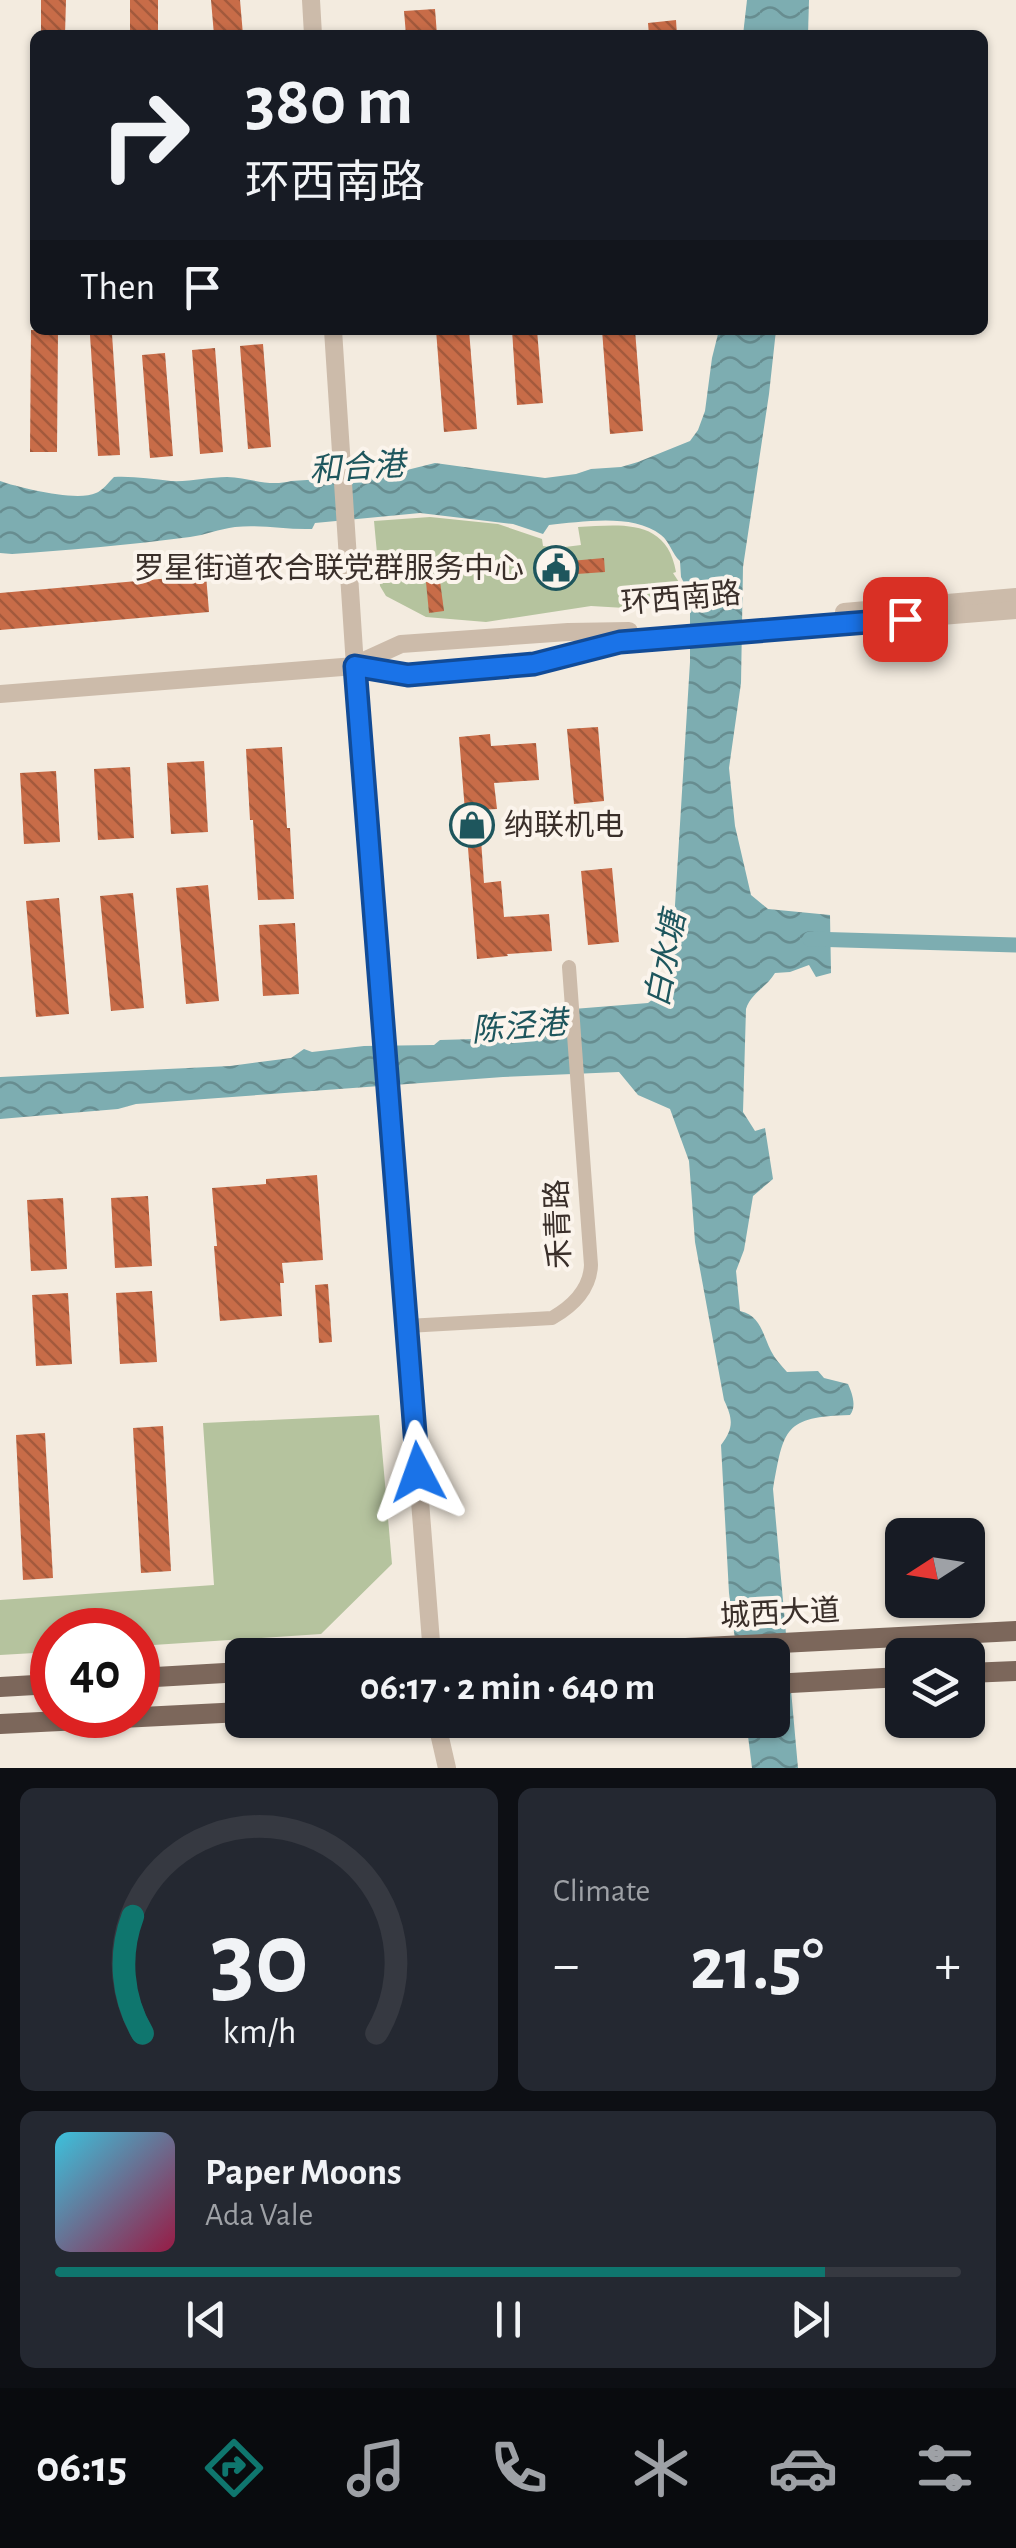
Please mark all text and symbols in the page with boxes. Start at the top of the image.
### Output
text: 380 m [245,67,413,137]
icon: right [80,70,210,200]
text: 环西南路 [245,161,425,206]
icon: arrive [175,260,230,315]
text: Then [80,269,155,307]
water label: 和合港 [308,447,410,487]
public building icon: 罗星街道农合联党群服务中心 [533,545,579,591]
place label: 罗星街道农合联党群服务中心 [134,552,524,584]
street label: 环西南路 [620,577,742,619]
pin [863,577,948,662]
icon: arrive [878,592,933,647]
shop icon: 纳联机电 [449,802,495,848]
place label: 纳联机电 [504,809,624,841]
water label: 白水塘 [639,904,692,1009]
water label: 陈泾港 [470,1005,572,1047]
street label: 禾青路 [540,1178,576,1270]
position arrow [366,1420,470,1524]
north arrow [885,1518,985,1618]
map controls [885,1518,985,1738]
street label: 城西大道 [719,1594,841,1632]
speed limit sign: 40 [30,1608,160,1738]
button: layers [885,1638,985,1738]
text: 06:17 · 2 min · 640 m [360,1669,655,1707]
text: Climate [553,1875,650,1907]
text: 30 [209,1908,309,2012]
text: 21.5° [690,1928,824,2003]
text: − [553,1938,579,1993]
text: + [935,1938,961,1993]
text: km/h [222,2014,296,2050]
text: Paper Moons [205,2154,402,2192]
text: Ada Vale [205,2199,313,2231]
icon: previous [179,2292,234,2347]
icon: pause [481,2292,536,2347]
icon: next [783,2292,838,2347]
icon: directions [199,2433,269,2503]
icon: music [341,2433,411,2503]
icon: phone [484,2433,554,2503]
icon: climate [626,2433,696,2503]
icon: car [768,2433,838,2503]
icon: filters [910,2433,980,2503]
text: 06:15 [36,2445,127,2490]

